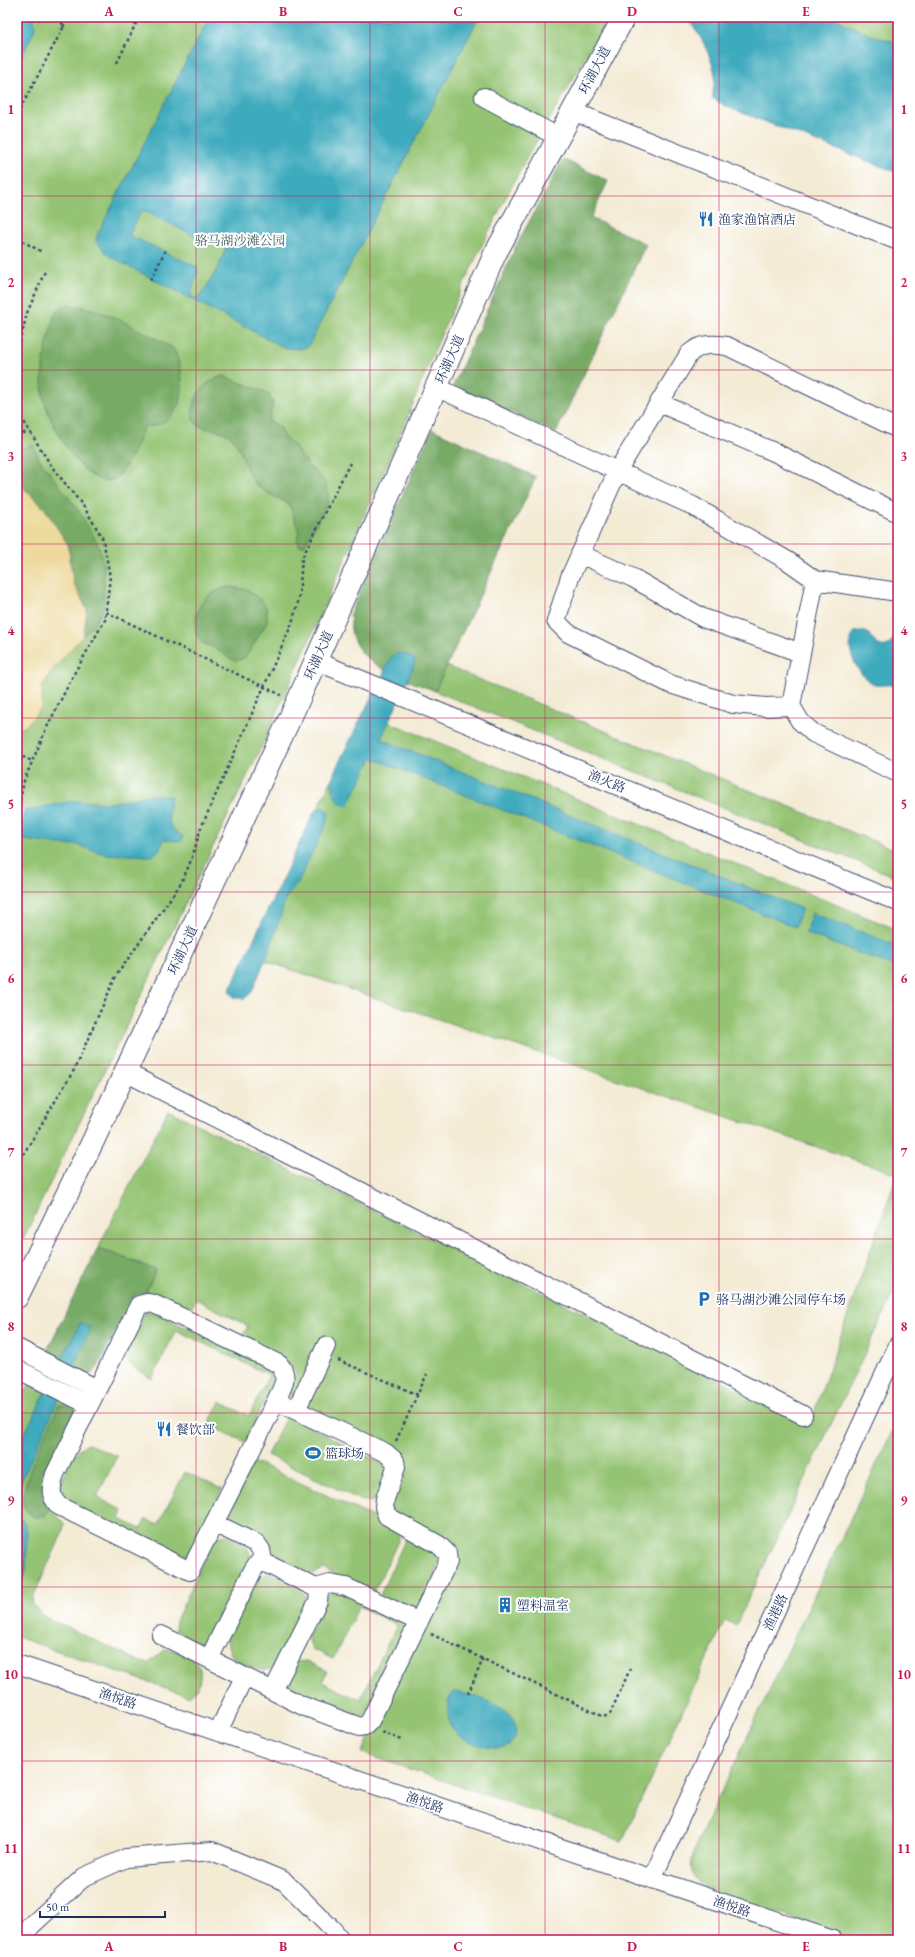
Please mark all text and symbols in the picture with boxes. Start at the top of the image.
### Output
text: A [103,3,114,20]
text: B [279,3,287,20]
text: C [453,3,463,20]
text: D [627,3,637,20]
text: E [802,3,810,20]
street label: 环湖大道 [575,43,614,97]
text: 1 [8,101,15,118]
text: 1 [901,101,908,118]
restaurant icon: 渔家渔馆酒店 [697,210,715,228]
place label: 渔家渔馆酒店 [718,211,796,228]
park label: 骆马湖沙滩公园 [194,232,286,249]
text: 2 [8,274,15,291]
text: 2 [901,274,908,291]
street label: 环湖大道 [431,332,468,386]
text: 3 [8,448,15,465]
text: 3 [901,448,908,465]
text: 4 [8,622,15,639]
text: 4 [901,622,908,639]
street label: 环湖大道 [300,628,337,682]
street label: 渔火路 [586,766,628,797]
text: 5 [8,796,14,813]
text: 5 [901,796,907,813]
street label: 环湖大道 [164,923,201,977]
text: 6 [8,970,15,987]
text: 6 [901,970,908,987]
text: 7 [8,1144,15,1161]
text: 7 [901,1144,908,1161]
parking icon: 骆马湖沙滩公园停车场 [695,1290,713,1308]
place label: 骆马湖沙滩公园停车场 [716,1291,846,1308]
text: 8 [8,1318,15,1335]
text: 8 [901,1318,908,1335]
restaurant icon: 餐饮部 [155,1420,173,1438]
place label: 餐饮部 [176,1421,215,1438]
sports icon: 篮球场 [304,1444,322,1462]
place label: 篮球场 [325,1445,364,1462]
text: 9 [8,1492,15,1509]
text: 9 [901,1492,908,1509]
street label: 渔港路 [760,1591,791,1633]
building icon: 塑料温室 [496,1596,514,1614]
place label: 塑料温室 [517,1597,569,1614]
text: 10 [4,1666,18,1683]
text: 10 [897,1666,911,1683]
street label: 渔悦路 [97,1684,139,1713]
street label: 渔悦路 [404,1788,446,1817]
text: 11 [4,1840,18,1857]
text: 11 [897,1840,911,1857]
street label: 渔悦路 [711,1892,753,1921]
scale bar [40,1893,165,1919]
text: 50 m [46,1899,70,1915]
text: A [103,1938,114,1955]
text: B [279,1938,287,1955]
text: C [453,1938,463,1955]
text: D [627,1938,637,1955]
text: E [802,1938,810,1955]

